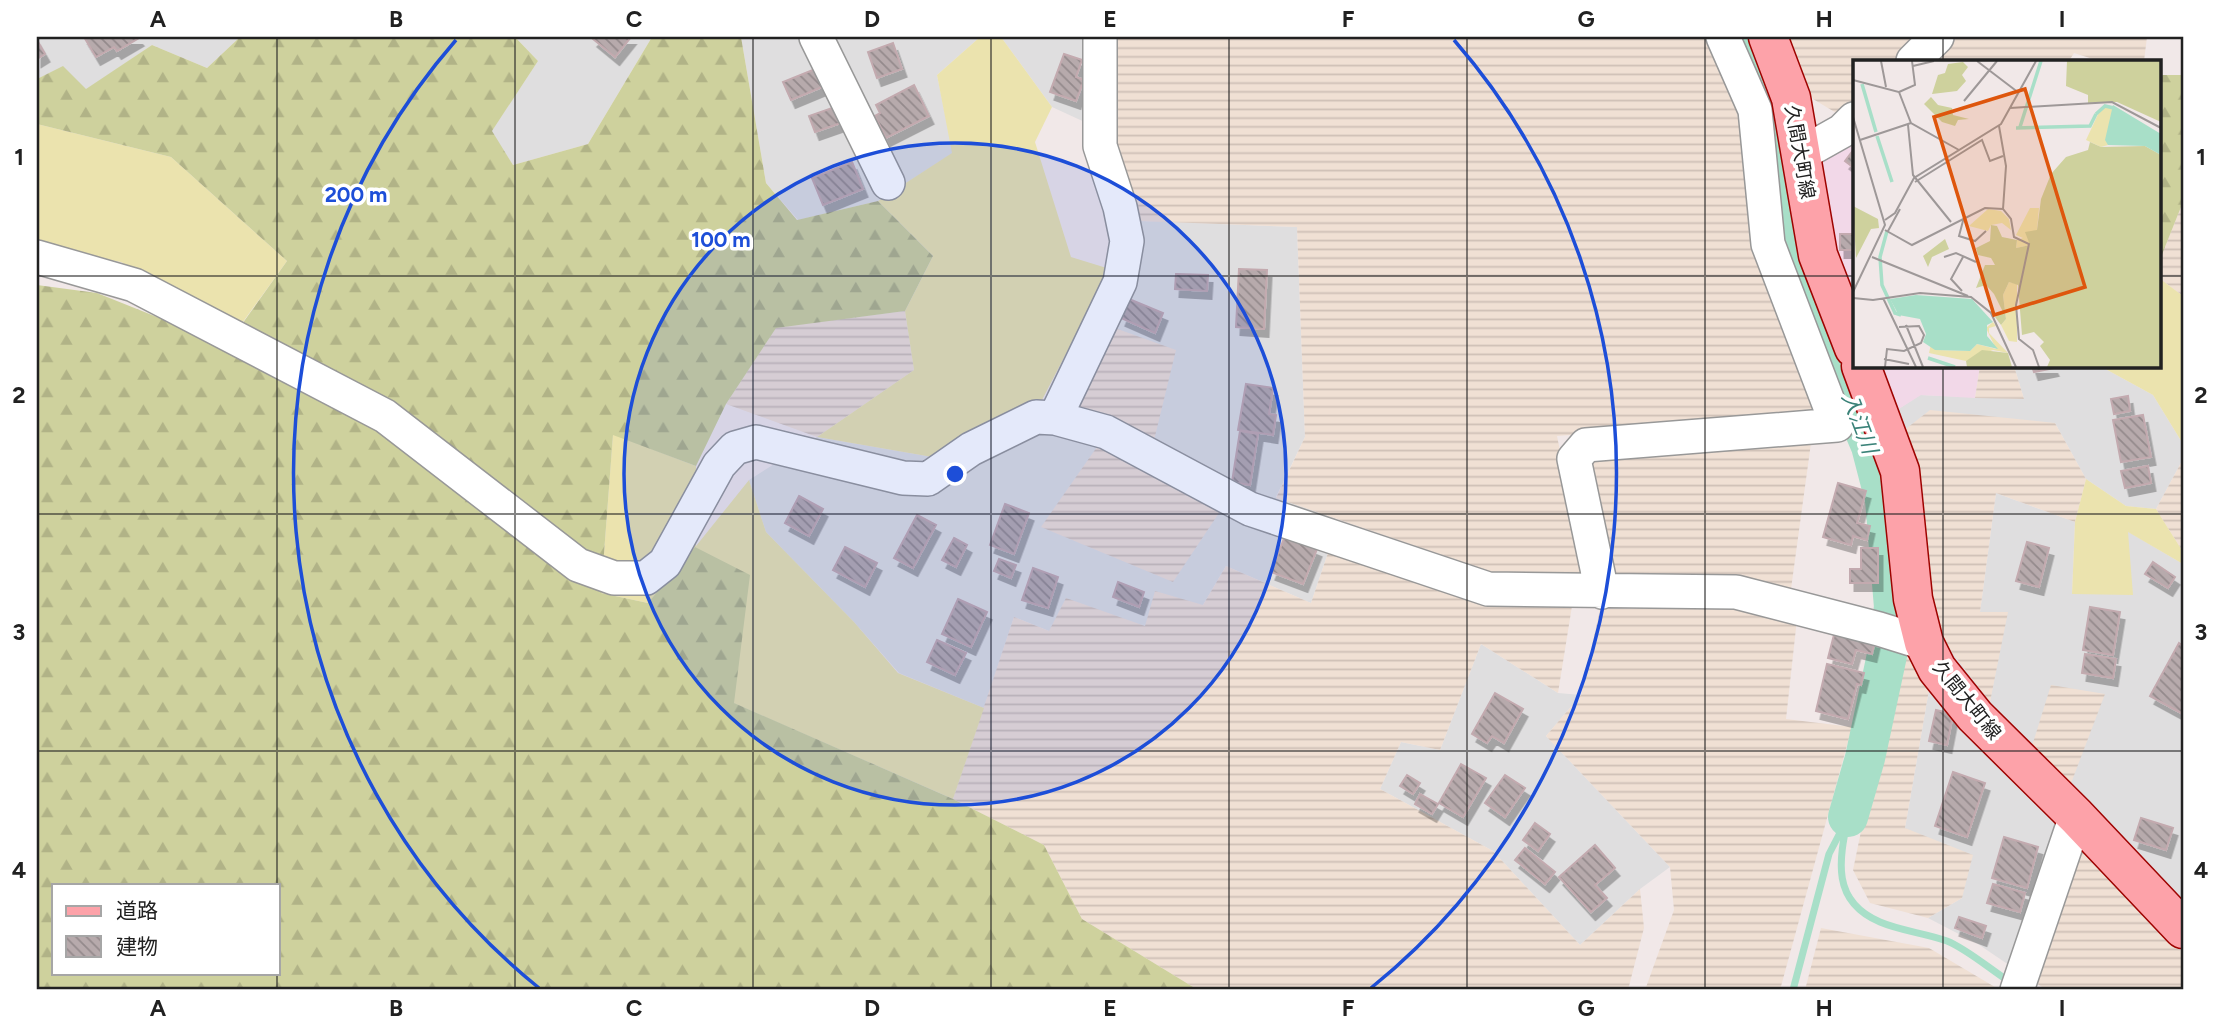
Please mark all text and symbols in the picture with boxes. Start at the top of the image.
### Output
text: A [150,5,167,33]
text: B [389,5,403,33]
text: C [626,5,643,33]
text: D [864,5,880,33]
text: E [1103,5,1117,33]
text: F [1342,5,1355,33]
text: G [1577,5,1595,33]
text: H [1815,5,1833,33]
text: I [2059,5,2065,33]
inset map [1853,60,2160,368]
street label: 久間大町線 [1780,103,1820,201]
text: 1 [14,143,24,171]
text: 1 [2196,143,2206,171]
text: 200 m [325,182,387,207]
text: 100 m [691,227,751,252]
text: 2 [12,381,26,409]
text: 2 [2194,381,2208,409]
water label: 入江川 [1837,389,1884,459]
centre of rings [943,462,967,486]
text: 3 [13,618,25,646]
text: 3 [2195,618,2207,646]
street label: 久間大町線 [1928,656,2006,744]
text: 4 [12,856,26,884]
text: 4 [2194,856,2208,884]
legend [52,884,280,974]
text: 道路 [116,898,158,923]
text: 建物 [116,934,158,959]
text: A [150,994,167,1022]
text: B [389,994,403,1022]
text: C [626,994,643,1022]
text: D [864,994,880,1022]
text: E [1103,994,1117,1022]
text: F [1342,994,1355,1022]
text: G [1577,994,1595,1022]
text: H [1815,994,1833,1022]
text: I [2059,994,2065,1022]

